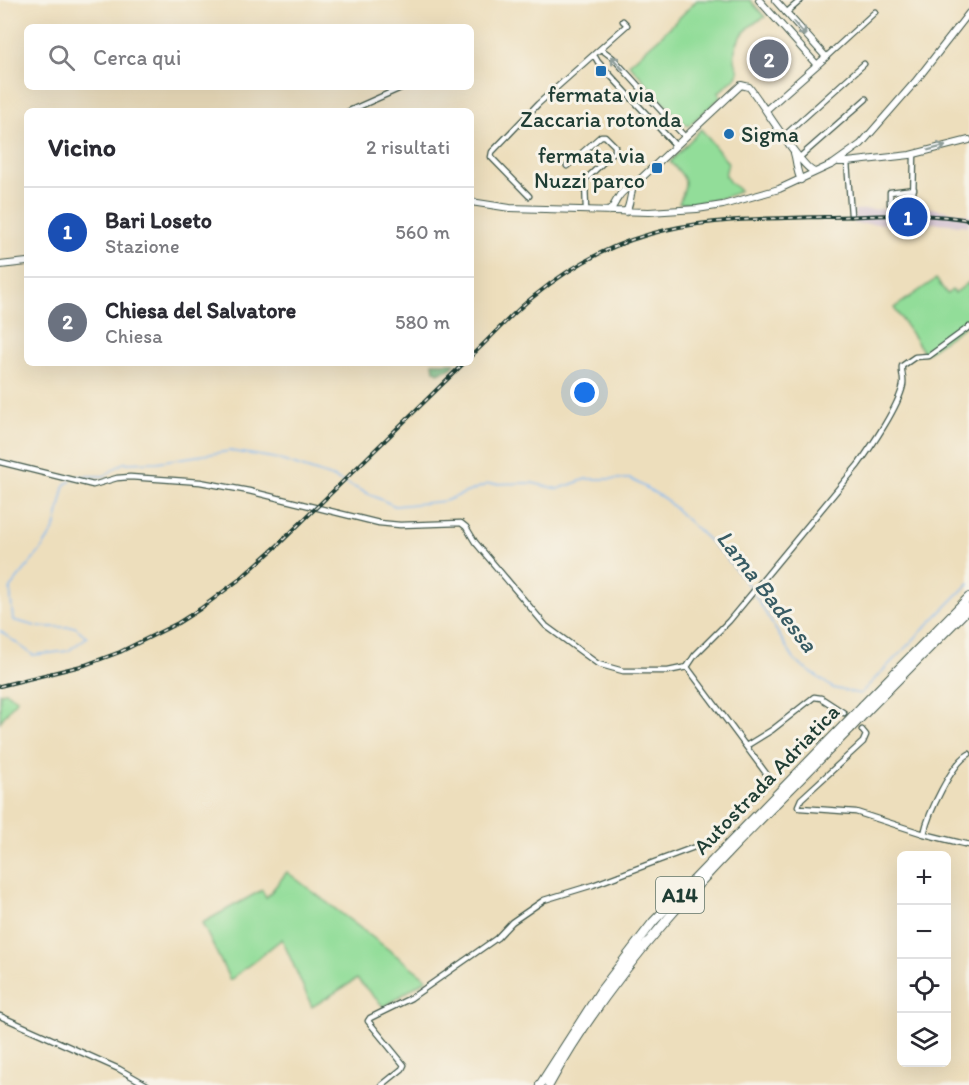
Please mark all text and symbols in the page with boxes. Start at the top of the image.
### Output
one-way arrow [793,21,807,36]
search box [24,24,474,90]
pin: 2 [750,36,788,82]
icon: search [45,41,78,74]
text: Cerca qui [93,44,181,71]
one-way arrow [610,55,624,70]
marker: fermata via Zaccaria rotonda [594,64,608,78]
place label: fermata via Zaccaria rotonda [520,81,682,133]
place label: Sigma [741,121,799,148]
marker: Sigma [722,127,736,141]
text: Vicino [48,131,116,163]
text: 2 risultati [366,135,450,159]
place label: fermata via Nuzzi parco [534,142,645,194]
one-way arrow [927,142,946,154]
marker: fermata via Nuzzi parco [650,161,664,175]
pin: 1 [888,194,928,240]
text: Bari Loseto [105,207,212,234]
text: 1 [63,220,72,244]
text: 560 m [395,220,450,244]
text: Stazione [105,234,179,258]
text: Chiesa del Salvatore [105,297,296,324]
text: 2 [62,310,73,334]
text: 580 m [395,310,450,334]
text: Chiesa [105,324,163,348]
your location [570,378,599,407]
water label: Lama Badessa [711,524,825,659]
street label: Autostrada Adriatica [688,698,845,860]
map controls [897,851,951,1067]
button: + [897,851,951,905]
road number: A14 [656,877,704,913]
button: − [897,905,951,959]
button: locate [897,959,951,1013]
button: layers [897,1013,951,1067]

